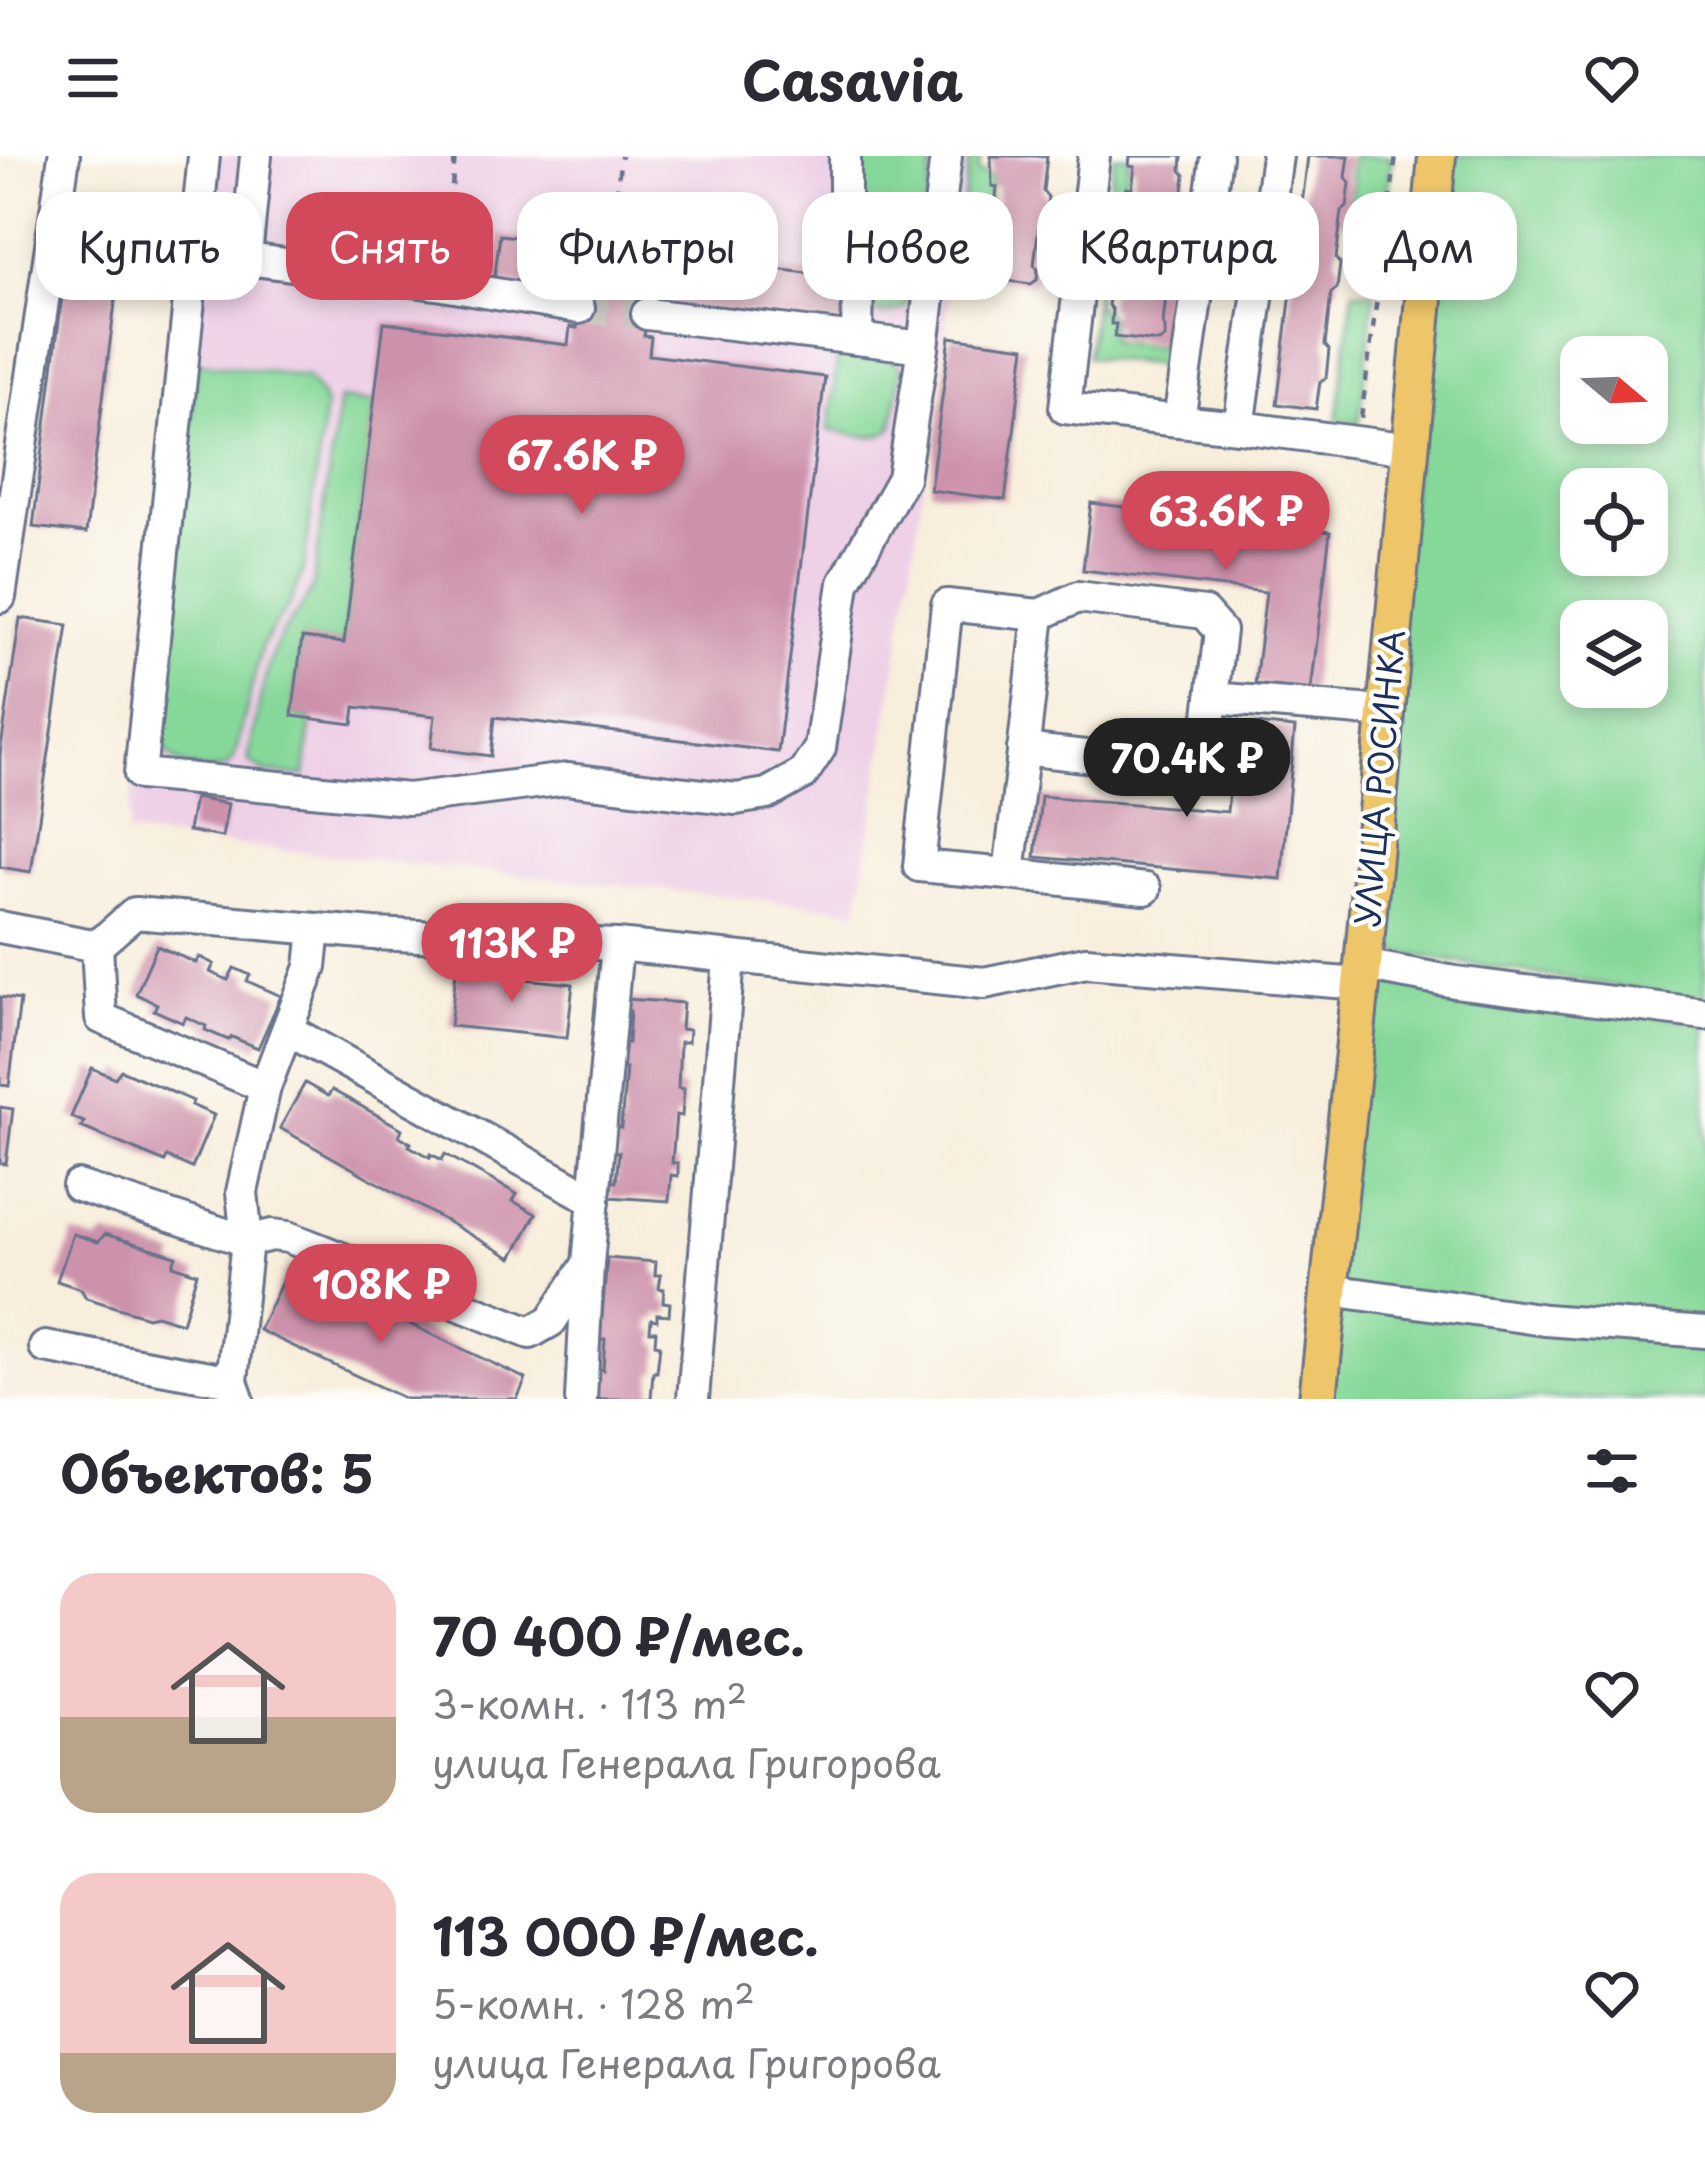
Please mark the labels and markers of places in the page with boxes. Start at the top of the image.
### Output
pin: 67.6K ₽ [471,415,693,517]
pin: 63.6K ₽ [1115,471,1337,573]
pin: 70.4K ₽ [1076,718,1298,820]
pin: 113K ₽ [414,903,610,1005]
pin: 108K ₽ [283,1244,479,1346]

